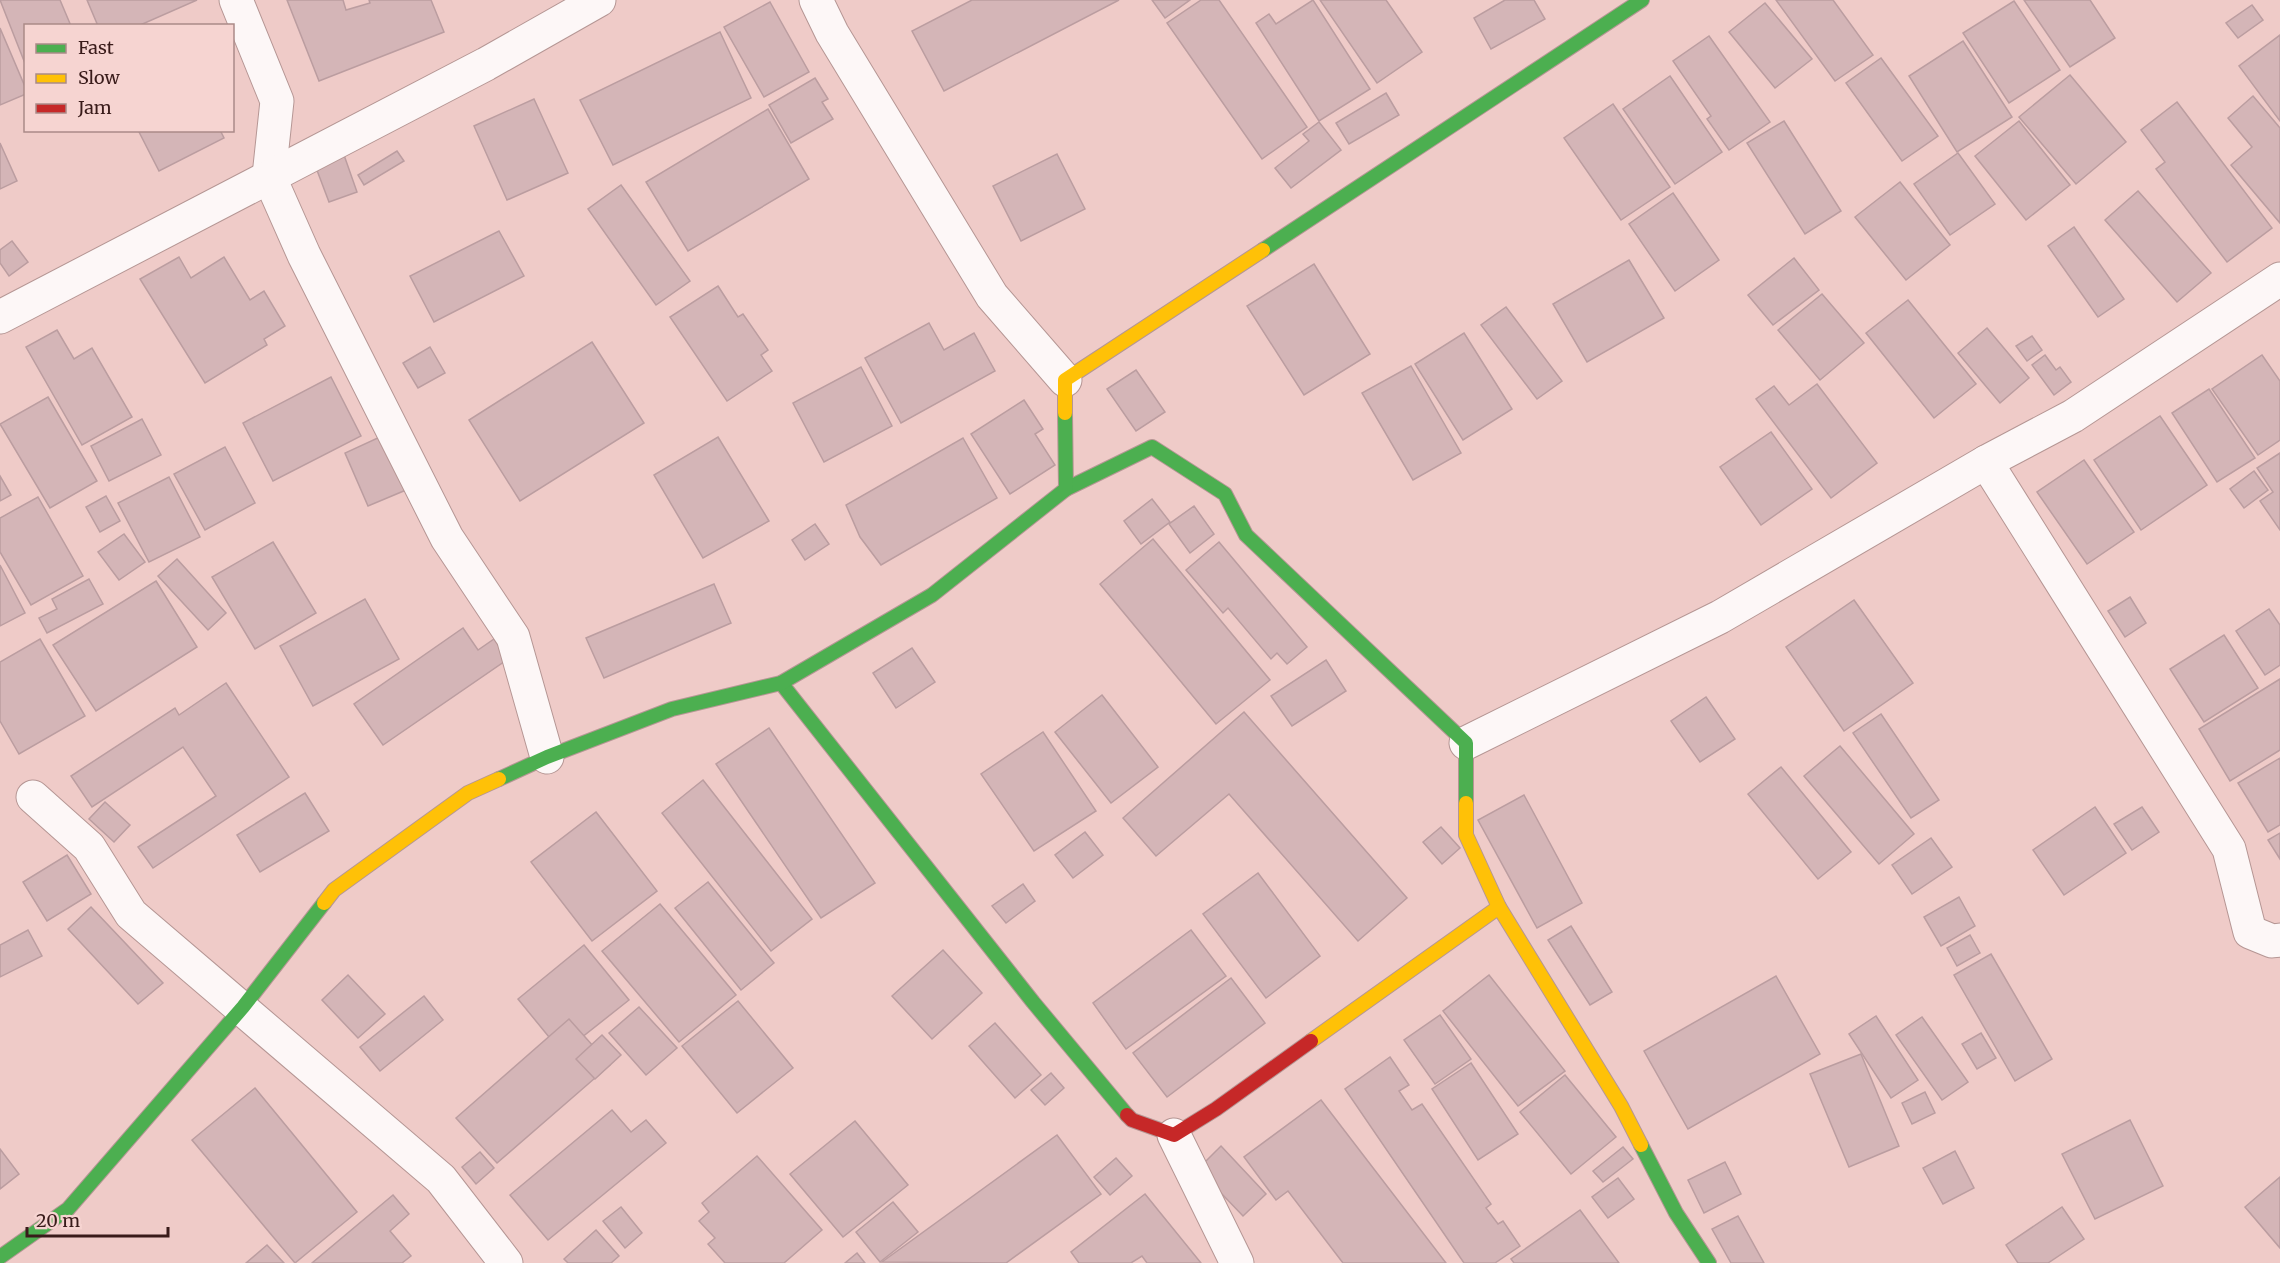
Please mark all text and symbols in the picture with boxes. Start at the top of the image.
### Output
legend [24,24,234,132]
text: Fast [78,36,114,59]
text: Slow [78,66,121,89]
text: Jam [77,96,112,119]
scale bar [27,1200,168,1238]
text: 20 m [36,1209,80,1232]

